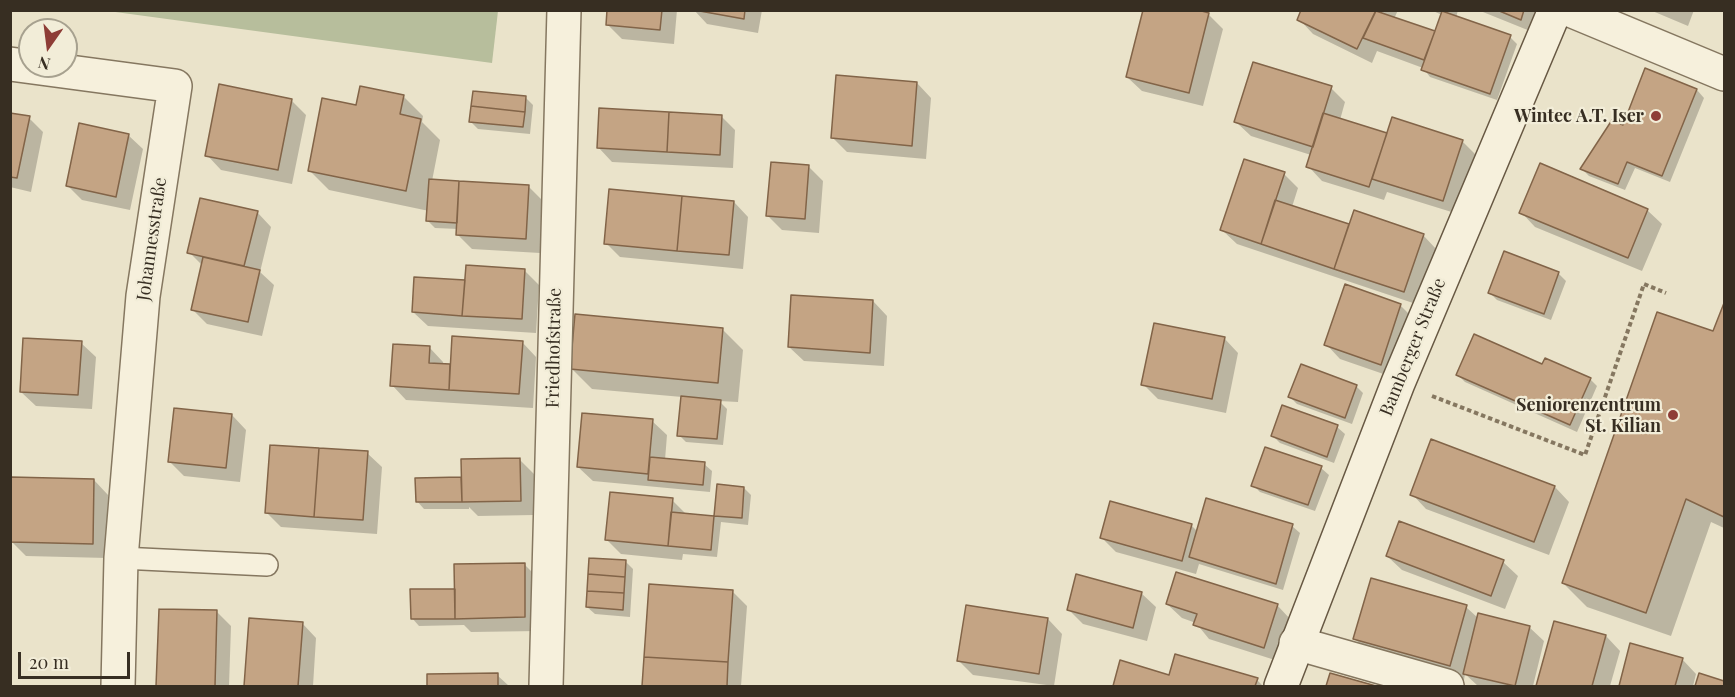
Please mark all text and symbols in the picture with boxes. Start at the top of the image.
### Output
north arrow [18,18,78,78]
text: N [36,52,52,76]
place label: Wintec A.T. Iser [1514,105,1644,127]
marker: Wintec A.T. Iser [1649,109,1663,123]
street label: Johannesstraße [133,176,171,302]
street label: Bamberger Straße [1375,275,1451,419]
street label: Friedhofstraße [542,288,566,408]
place label: Seniorenzentrum St. Kilian [1516,394,1661,436]
marker: Seniorenzentrum St. Kilian [1666,408,1680,422]
scale bar [21,640,134,678]
text: 20 m [29,650,69,674]

